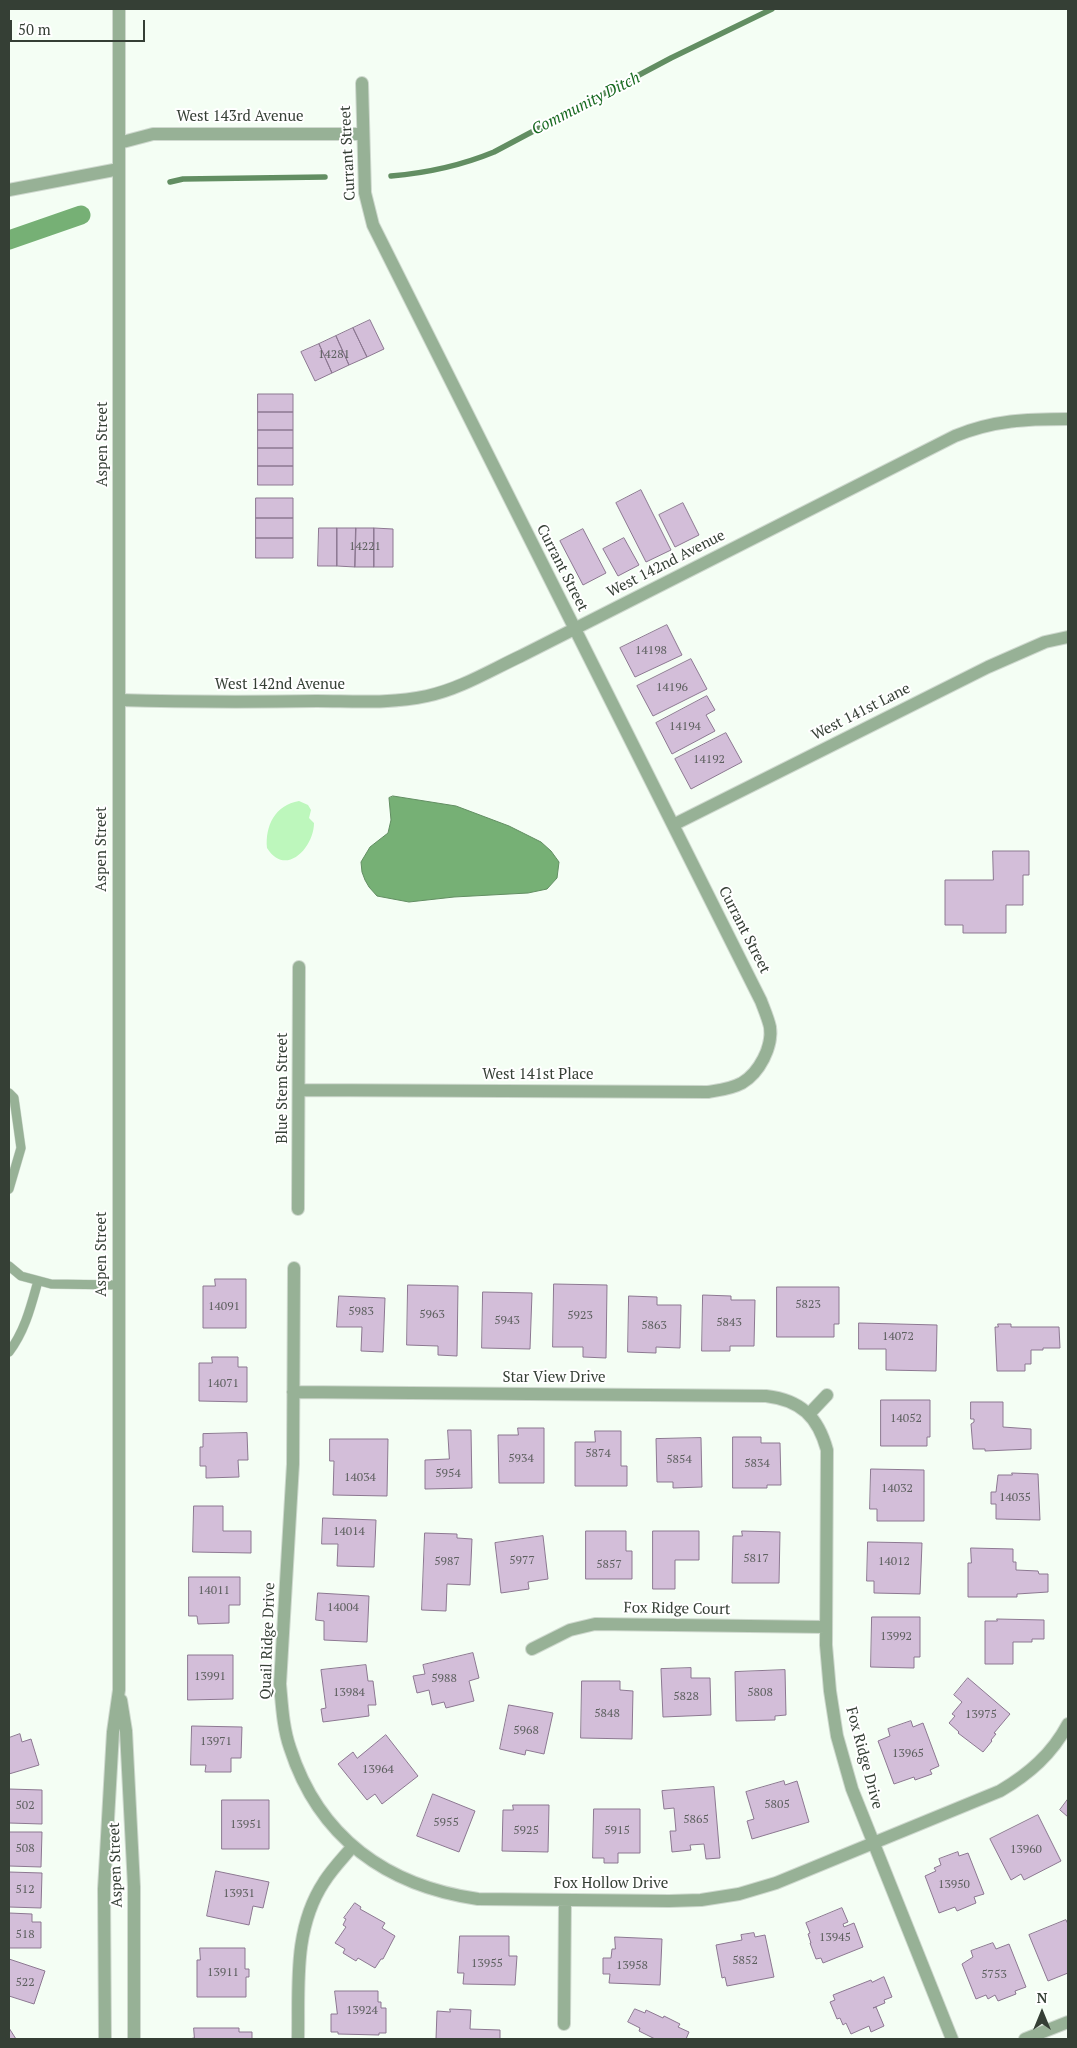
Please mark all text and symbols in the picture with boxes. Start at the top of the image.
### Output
scale bar [12,10,148,42]
text: 50 m [18,19,51,39]
water label: Community Ditch [529,68,643,140]
street label: Currant Street [337,105,359,201]
street label: West 143rd Avenue [176,108,304,126]
house number: 14281 [318,348,350,362]
street label: Aspen Street [94,401,112,487]
street label: Currant Street [532,521,592,615]
street label: West 142nd Avenue [604,526,728,602]
house number: 14221 [349,540,381,554]
house number: 14198 [635,644,667,658]
street label: West 142nd Avenue [215,676,345,694]
street label: West 141st Lane [809,679,913,745]
house number: 14196 [656,681,688,695]
house number: 14194 [669,720,701,734]
house number: 14192 [693,753,725,767]
street label: Aspen Street [93,806,111,892]
street label: Currant Street [714,883,774,977]
street label: Blue Stem Street [274,1032,292,1144]
street label: West 141st Place [482,1066,594,1084]
street label: Aspen Street [93,1211,111,1297]
house number: 5823 [795,1298,821,1312]
house number: 14091 [208,1300,240,1314]
house number: 5983 [348,1305,374,1319]
house number: 5963 [419,1308,445,1322]
house number: 5923 [567,1309,593,1323]
house number: 5943 [494,1314,520,1328]
house number: 5843 [716,1316,742,1330]
house number: 5863 [641,1319,667,1333]
house number: 14072 [882,1330,914,1344]
street label: Star View Drive [502,1369,606,1387]
house number: 14071 [207,1377,239,1391]
house number: 14052 [890,1412,922,1426]
house number: 5874 [585,1447,611,1461]
house number: 5934 [508,1452,534,1466]
house number: 5854 [666,1453,692,1467]
house number: 5834 [744,1457,770,1471]
house number: 5954 [435,1467,461,1481]
house number: 14034 [344,1471,376,1485]
house number: 14032 [881,1482,913,1496]
house number: 14035 [999,1491,1031,1505]
house number: 14014 [333,1525,365,1539]
house number: 5817 [743,1552,769,1566]
house number: 5977 [509,1554,535,1568]
house number: 5987 [434,1555,460,1569]
house number: 14012 [878,1555,910,1569]
house number: 5857 [596,1558,622,1572]
street label: Quail Ridge Drive [257,1582,279,1700]
house number: 14011 [198,1584,230,1598]
street label: Fox Ridge Court [623,1599,731,1619]
house number: 14004 [327,1601,359,1615]
house number: 13992 [880,1630,912,1644]
house number: 13991 [194,1670,226,1684]
house number: 5988 [431,1672,457,1686]
house number: 13984 [333,1686,365,1700]
house number: 5808 [747,1686,773,1700]
house number: 5828 [673,1690,699,1704]
street label: Fox Ridge Drive [842,1705,886,1811]
house number: 5848 [594,1707,620,1721]
house number: 13975 [965,1708,997,1722]
house number: 5968 [513,1724,539,1738]
house number: 13971 [200,1735,232,1749]
house number: 13965 [892,1747,924,1761]
house number: 13964 [362,1763,394,1777]
house number: 5805 [764,1798,790,1812]
house number: 502 [15,1799,35,1813]
house number: 5865 [683,1813,709,1827]
house number: 5955 [433,1816,459,1830]
house number: 13951 [230,1818,262,1832]
street label: Aspen Street [106,1822,126,1908]
house number: 5925 [513,1824,539,1838]
house number: 5915 [604,1824,630,1838]
house number: 508 [15,1842,35,1856]
house number: 13960 [1010,1843,1042,1857]
street label: Fox Hollow Drive [554,1875,668,1893]
house number: 13950 [938,1878,970,1892]
house number: 512 [15,1883,35,1897]
house number: 13931 [223,1887,255,1901]
house number: 518 [15,1928,35,1942]
house number: 13945 [819,1931,851,1945]
house number: 5852 [732,1954,758,1968]
house number: 13955 [471,1957,503,1971]
house number: 13958 [616,1959,648,1973]
house number: 13911 [207,1966,239,1980]
house number: 5753 [981,1968,1007,1982]
house number: 522 [15,1976,35,1990]
north arrow [1017,1988,1067,2038]
text: N [1037,1988,1047,2007]
house number: 13924 [346,2004,378,2018]

